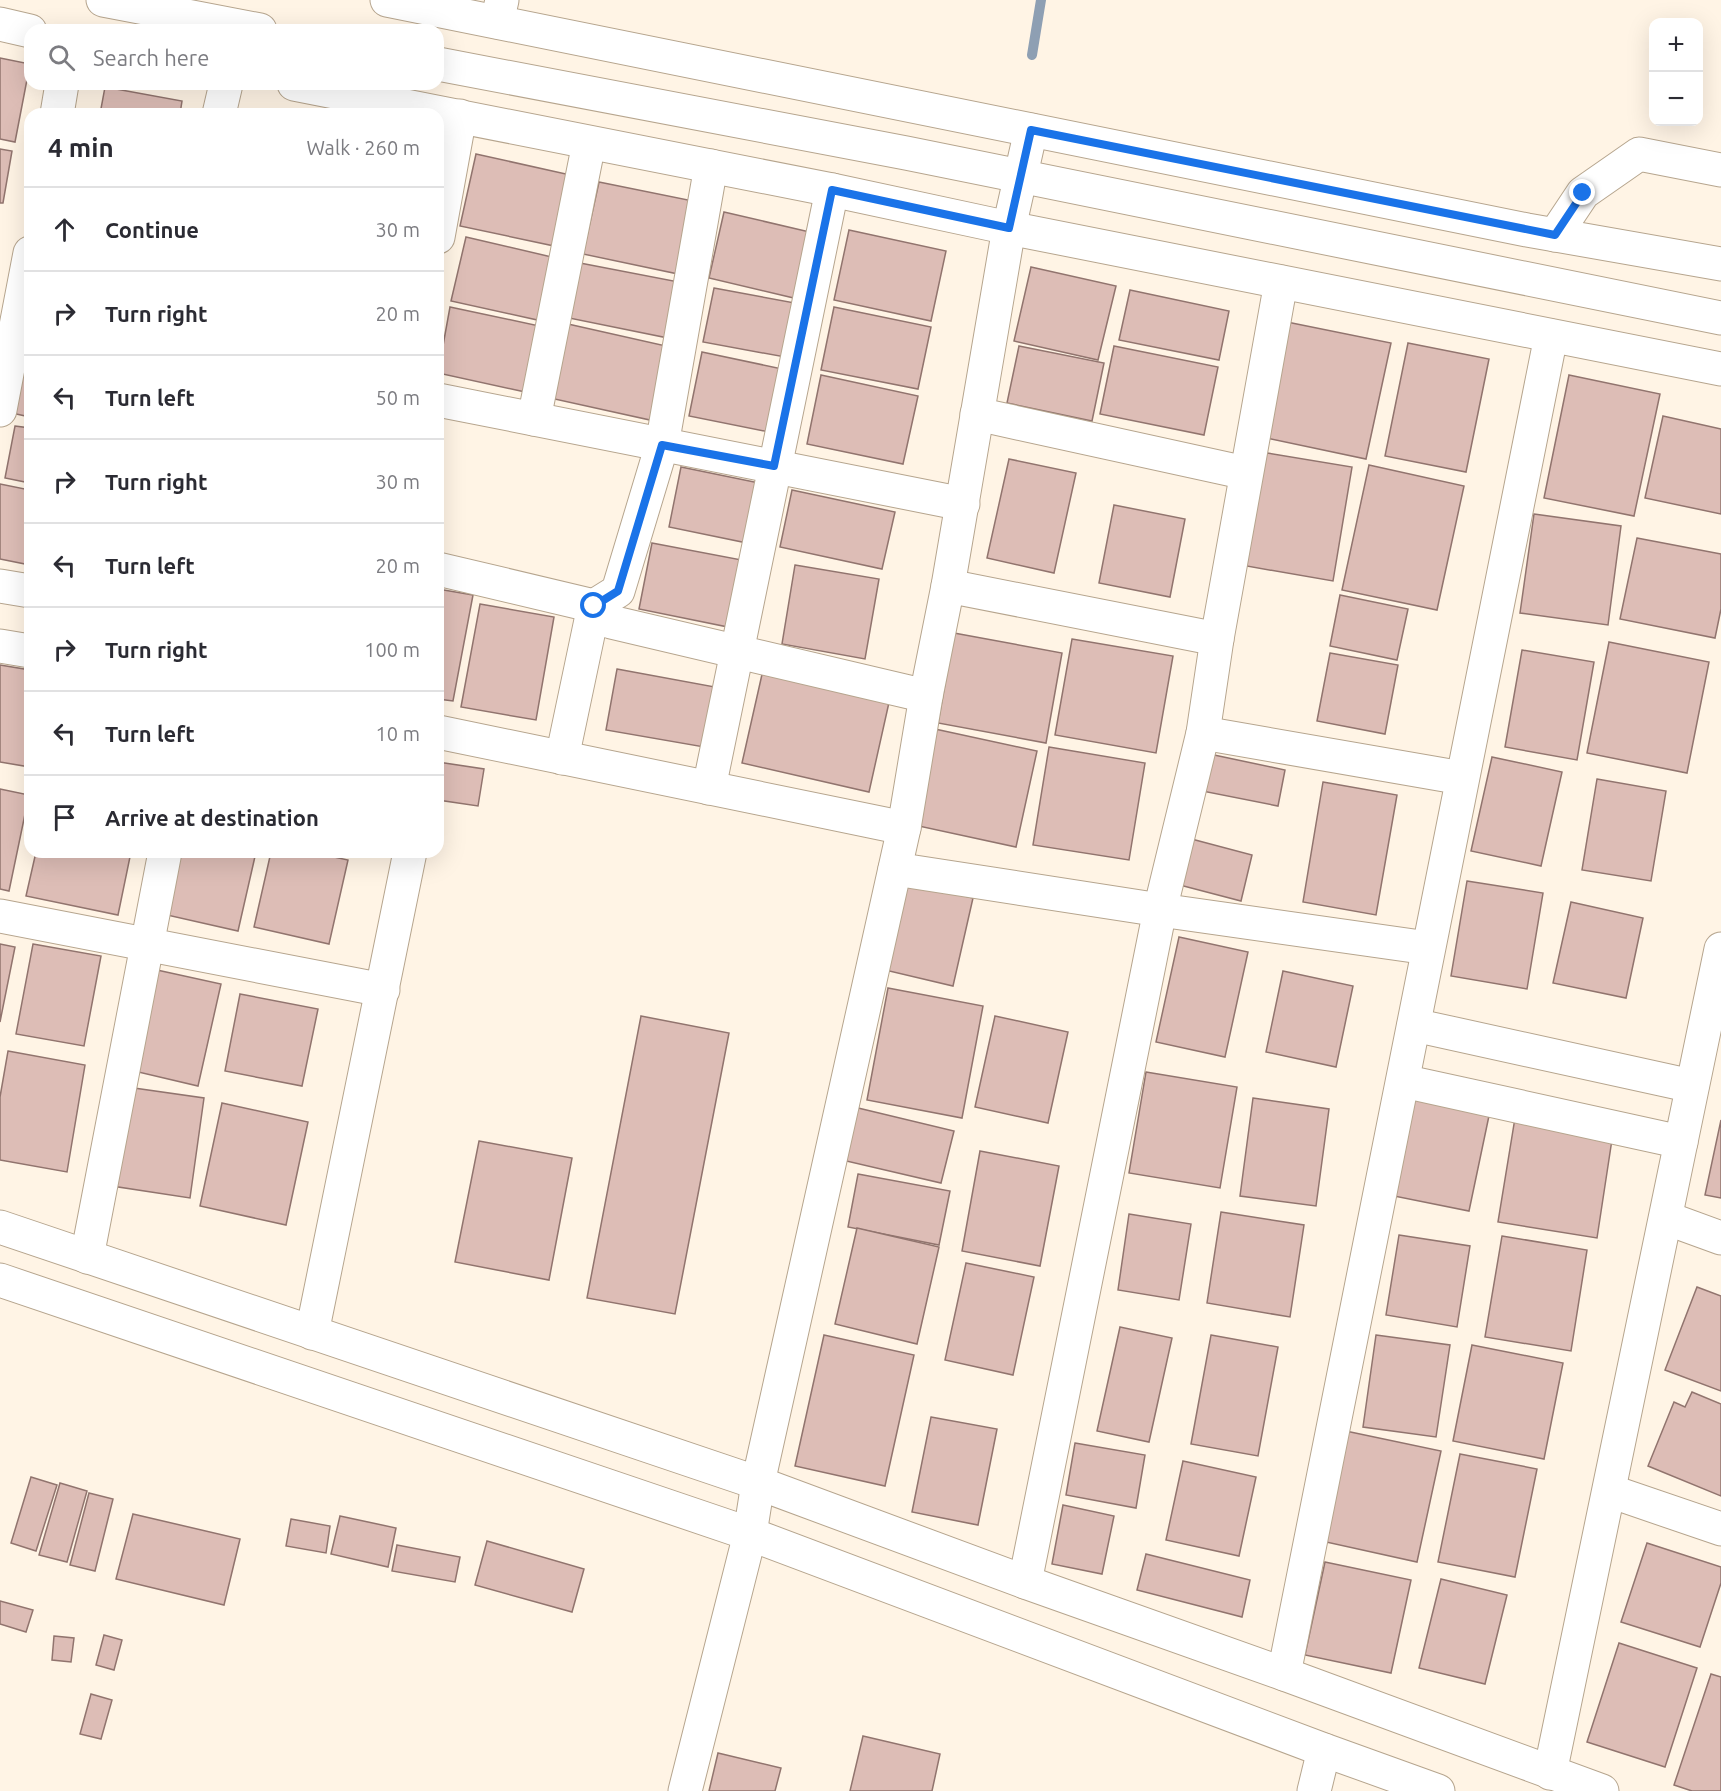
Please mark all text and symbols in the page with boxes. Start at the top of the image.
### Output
map controls [1649,18,1703,126]
button: + [1649,18,1703,72]
search box [24,24,444,90]
icon: search [45,41,78,74]
text: Search here [93,45,209,70]
button: − [1649,72,1703,126]
text: 4 min [48,133,114,162]
text: Walk · 260 m [307,136,420,159]
route end [1569,179,1595,205]
icon: ahead [48,213,81,246]
text: Continue [105,217,199,242]
text: 30 m [376,218,420,241]
icon: right [48,297,81,330]
text: Turn right [105,301,207,326]
text: 20 m [376,302,420,325]
icon: left [48,381,81,414]
text: Turn left [105,385,195,410]
text: 50 m [376,386,420,409]
icon: right [48,465,81,498]
text: Turn right [105,469,207,494]
text: 30 m [376,470,420,493]
icon: left [48,549,81,582]
text: Turn left [105,553,195,578]
text: 20 m [376,554,420,577]
route start [580,592,606,618]
icon: right [48,633,81,666]
text: Turn right [105,637,207,662]
text: 100 m [364,638,420,661]
icon: left [48,717,81,750]
text: Turn left [105,721,195,746]
text: 10 m [376,722,420,745]
icon: arrive [48,801,81,834]
text: Arrive at destination [105,805,319,830]

